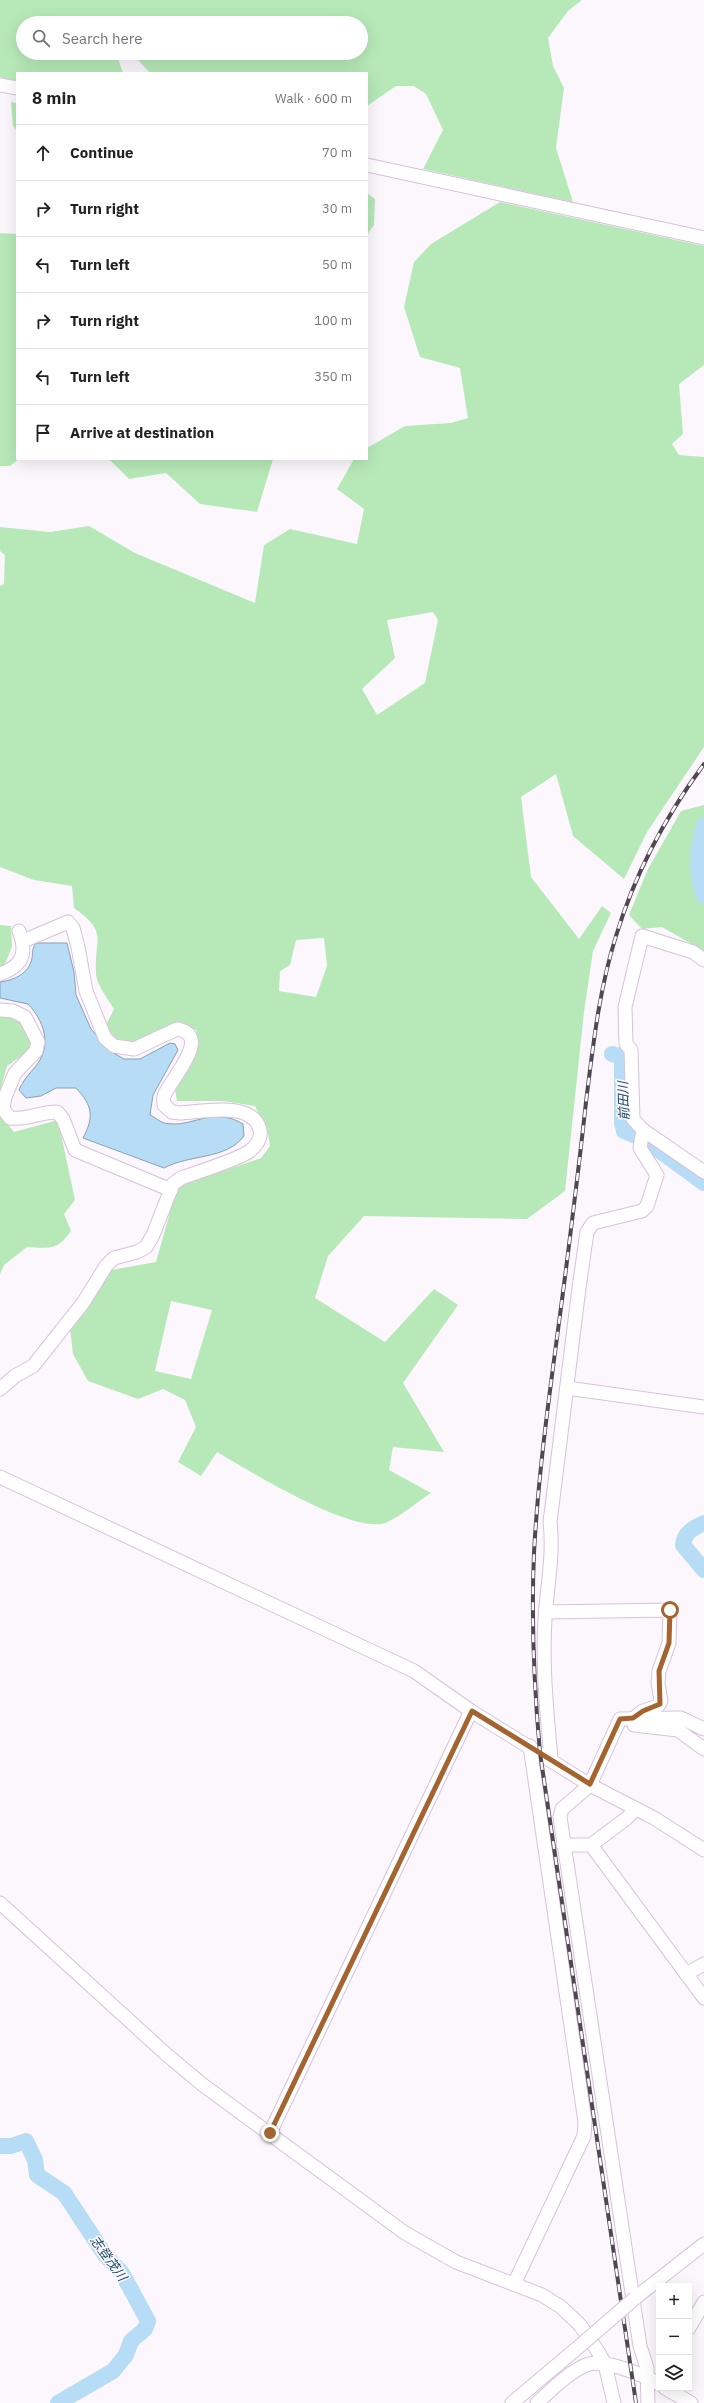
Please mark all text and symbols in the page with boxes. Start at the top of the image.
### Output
search box [16,16,368,60]
icon: search [30,27,52,49]
text: Search here [62,29,142,48]
text: 8 min [32,87,76,109]
text: Walk · 600 m [275,90,352,107]
icon: ahead [32,142,54,164]
text: Continue [70,143,134,162]
text: 70 m [322,144,352,161]
icon: right [32,198,54,220]
text: Turn right [70,199,139,218]
text: 30 m [322,200,352,217]
icon: left [32,254,54,276]
text: Turn left [70,255,130,274]
text: 50 m [322,256,352,273]
icon: right [32,310,54,332]
text: Turn right [70,311,139,330]
text: 100 m [314,312,352,329]
icon: left [32,366,54,388]
text: Turn left [70,367,130,386]
text: 350 m [314,368,352,385]
icon: arrive [32,422,54,444]
text: Arrive at destination [70,423,214,442]
water label: 前田川 [614,1079,633,1121]
route start [661,1601,679,1619]
route end [261,2124,279,2142]
water label: 志登茂川 [86,2232,132,2286]
map controls [656,2283,692,2391]
button: + [656,2283,692,2319]
button: − [656,2319,692,2355]
button: layers [656,2355,692,2391]

